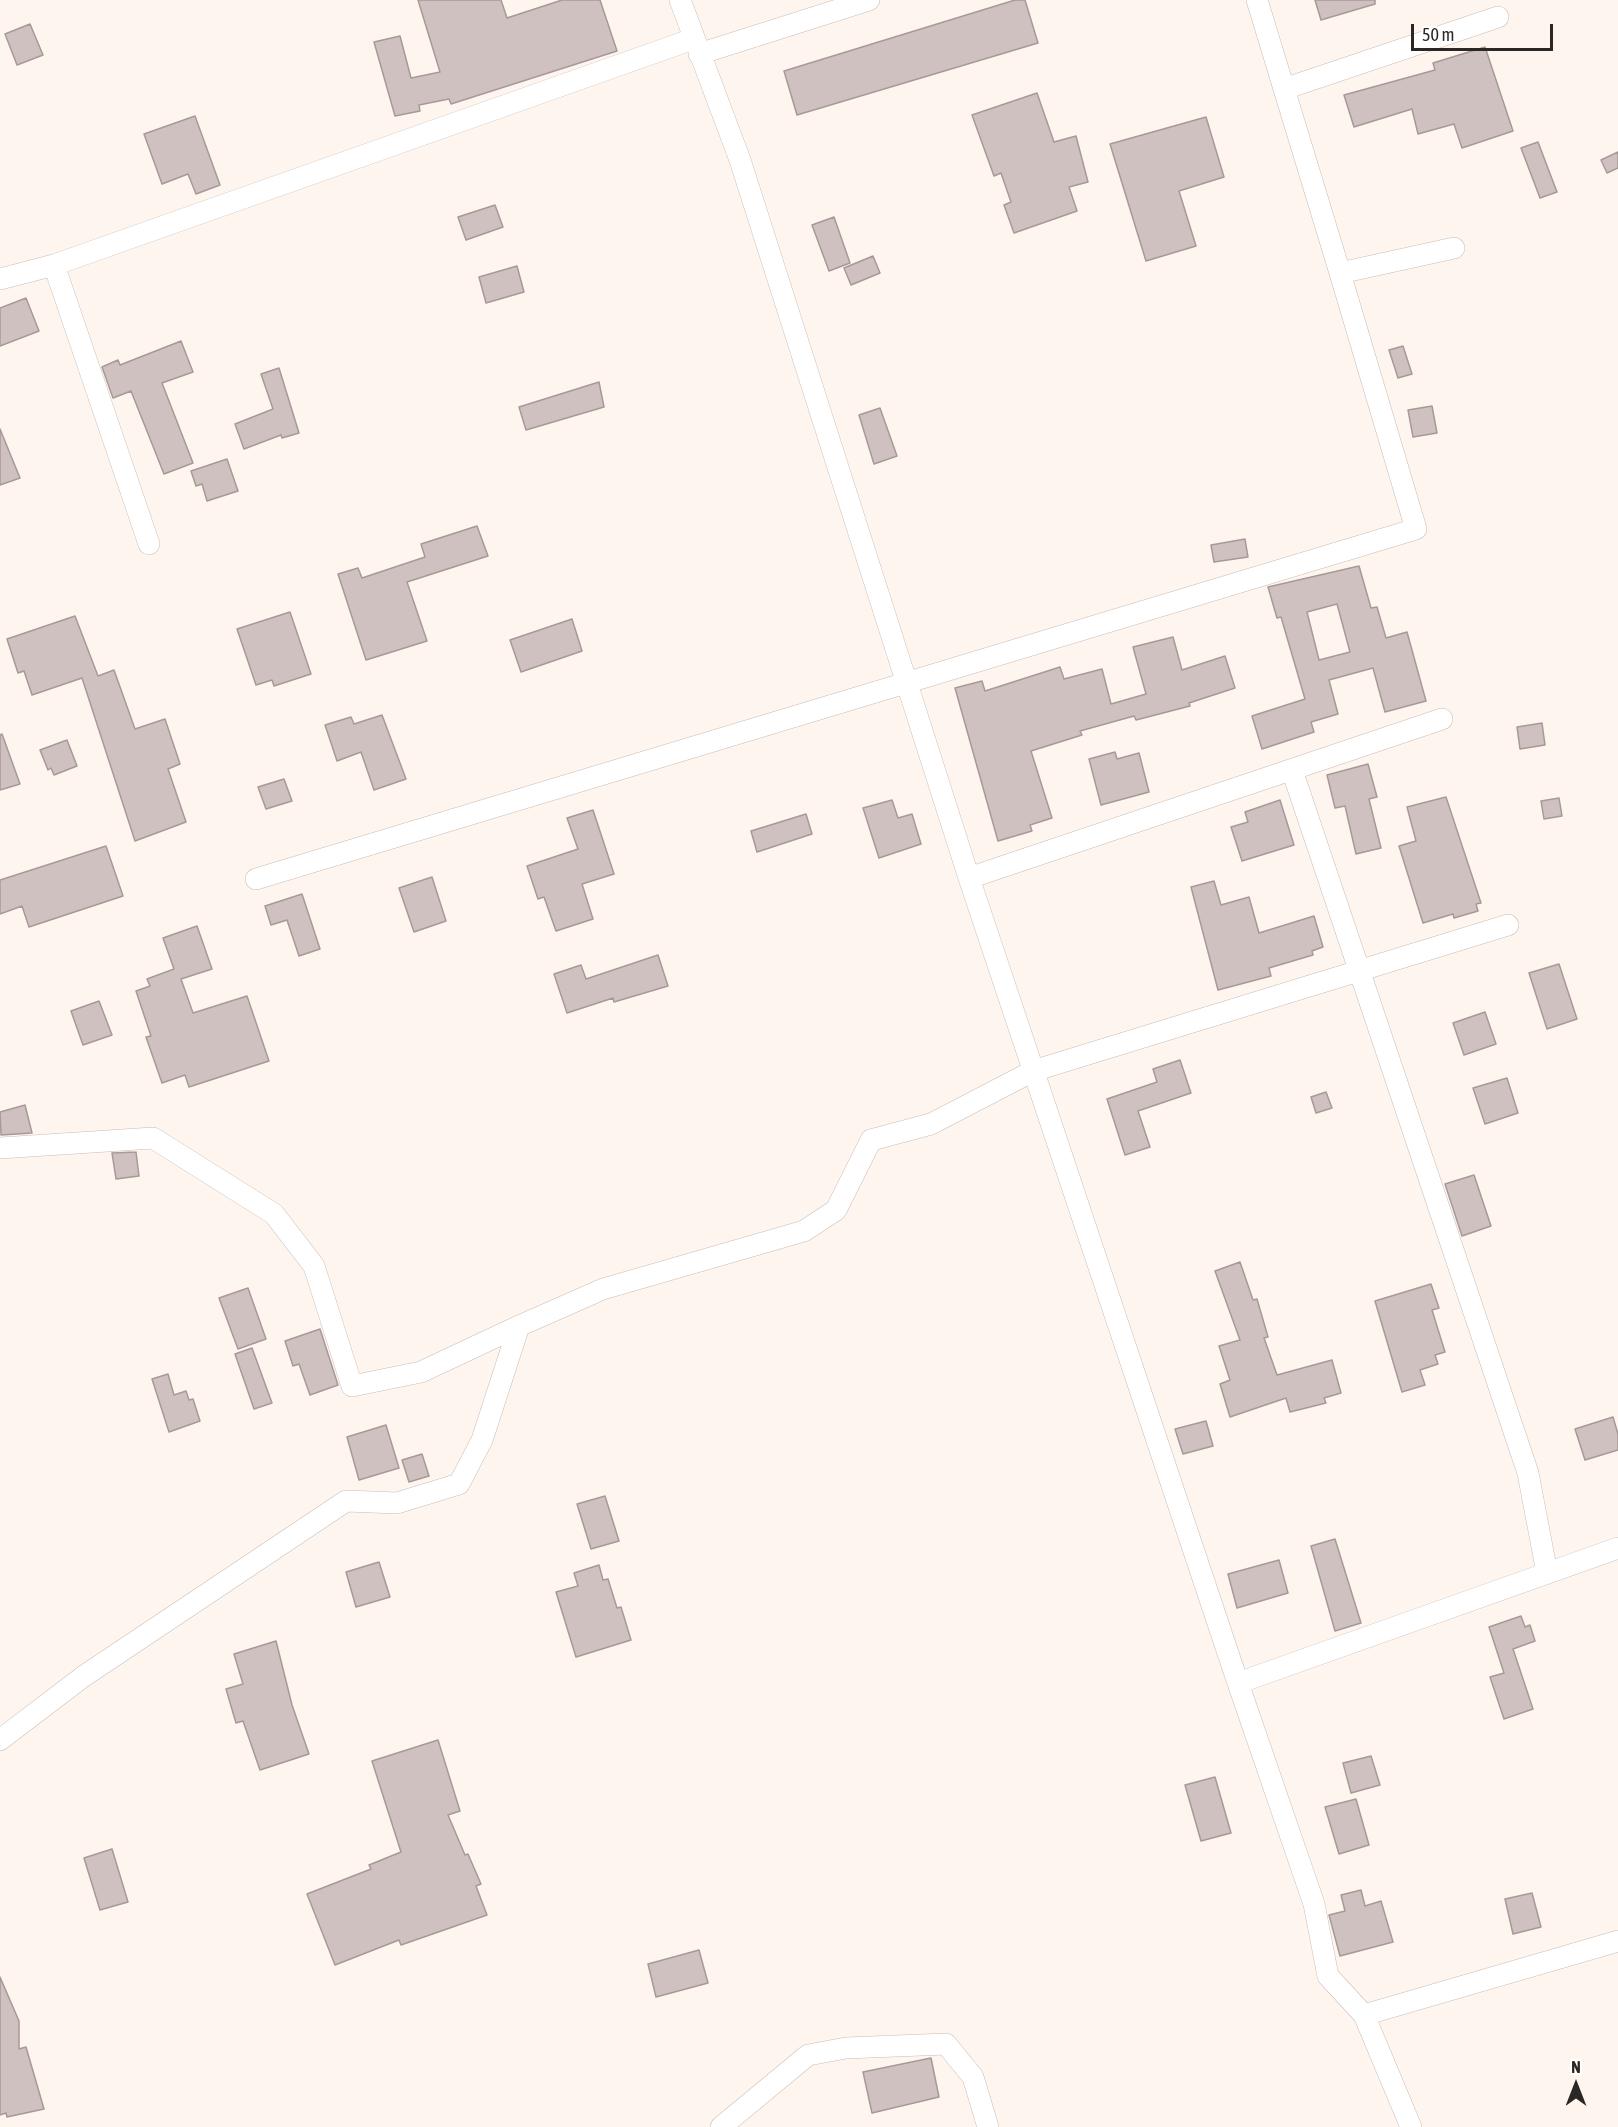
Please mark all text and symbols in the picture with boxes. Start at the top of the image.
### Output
scale bar [1414,12,1556,50]
text: 50 m [1422,24,1454,45]
north arrow [1546,2055,1606,2115]
text: N [1571,2058,1581,2076]

